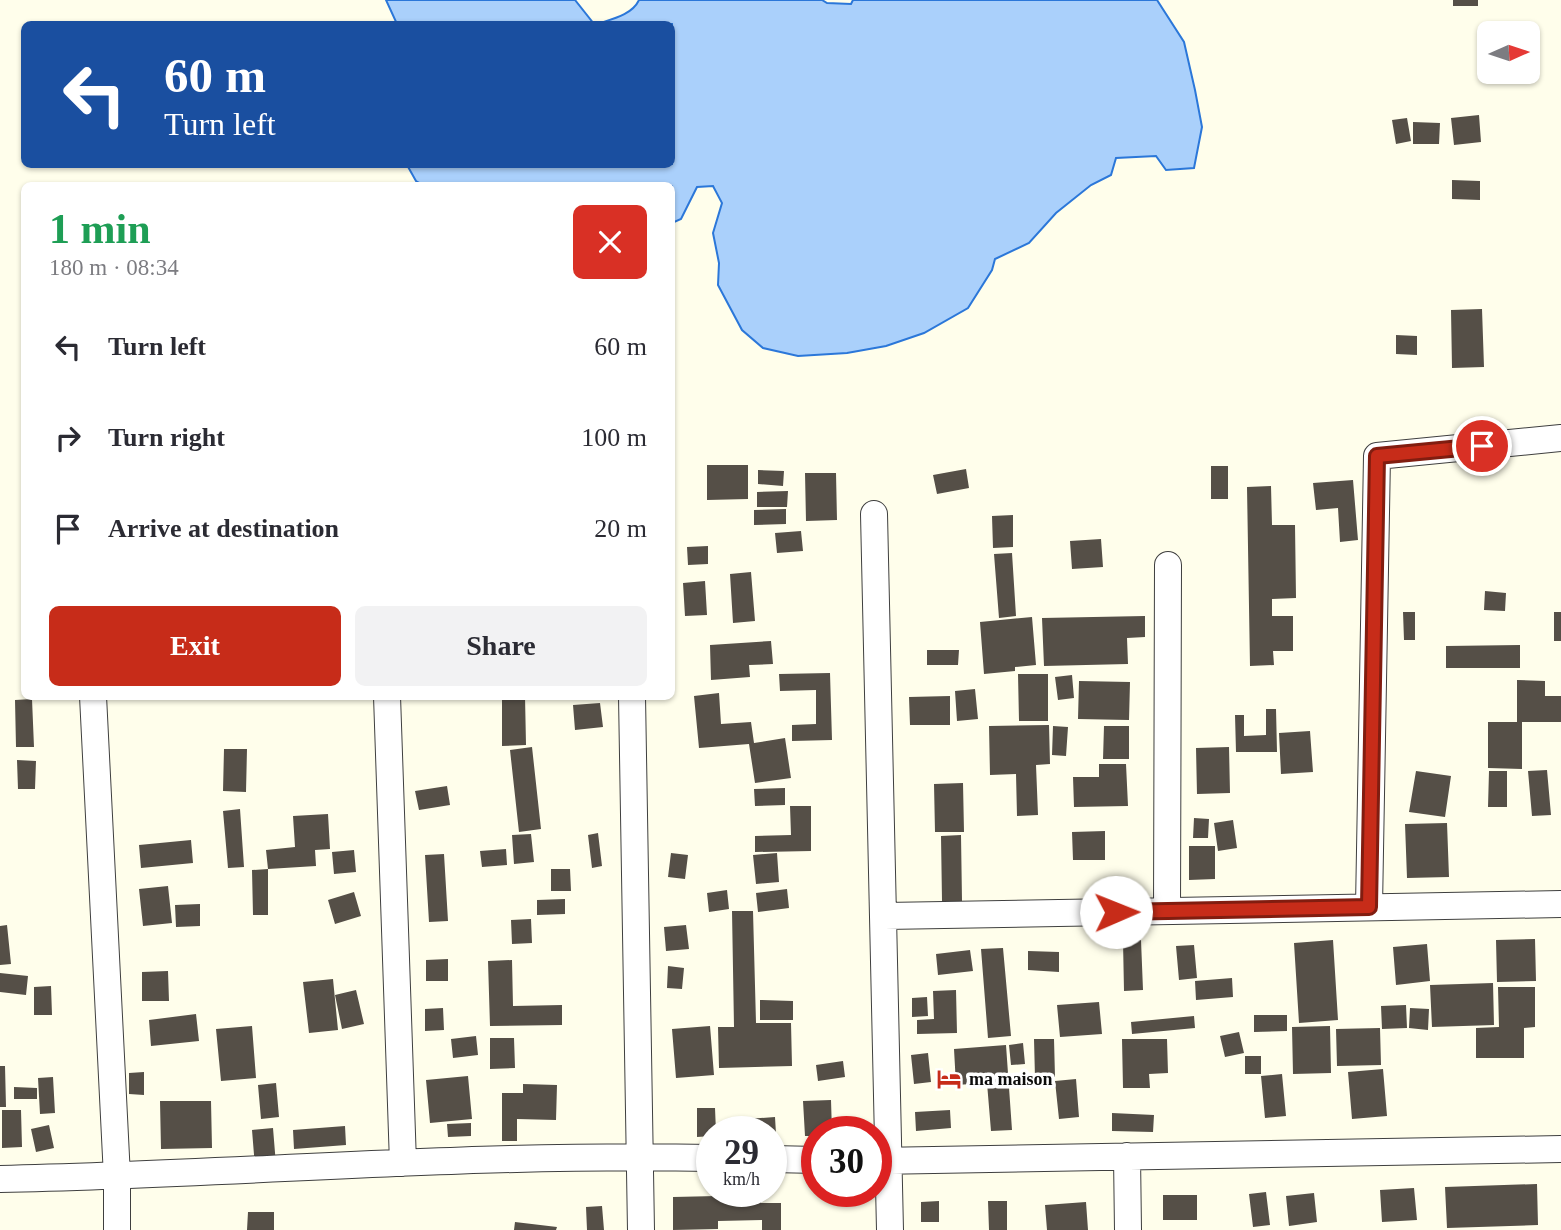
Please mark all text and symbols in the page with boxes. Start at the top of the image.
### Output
north arrow [1477,21,1540,84]
map controls [1477,21,1540,84]
text: 60 m [164,48,266,103]
icon: left [49,49,140,140]
text: Turn left [164,106,276,142]
button: close [573,205,647,279]
text: 1 min [49,206,151,252]
text: 180 m · 08:34 [49,255,179,280]
icon: left [49,328,87,366]
text: Turn left [108,332,206,361]
text: 60 m [594,332,647,361]
pin [1452,416,1512,476]
icon: right [49,419,87,457]
text: Turn right [108,423,225,452]
text: 100 m [581,423,647,452]
icon: arrive [1463,427,1501,465]
icon: arrive [49,510,87,548]
text: Arrive at destination [108,514,339,543]
text: 20 m [594,514,647,543]
button: Exit [49,606,341,686]
button: Share [355,606,647,686]
position arrow [1079,875,1153,949]
hotel icon: ma maison [935,1065,963,1093]
place label: ma maison [969,1069,1053,1089]
speed limit sign: 30 [801,1116,892,1207]
text: 29 [724,1133,759,1172]
text: km/h [723,1169,760,1189]

